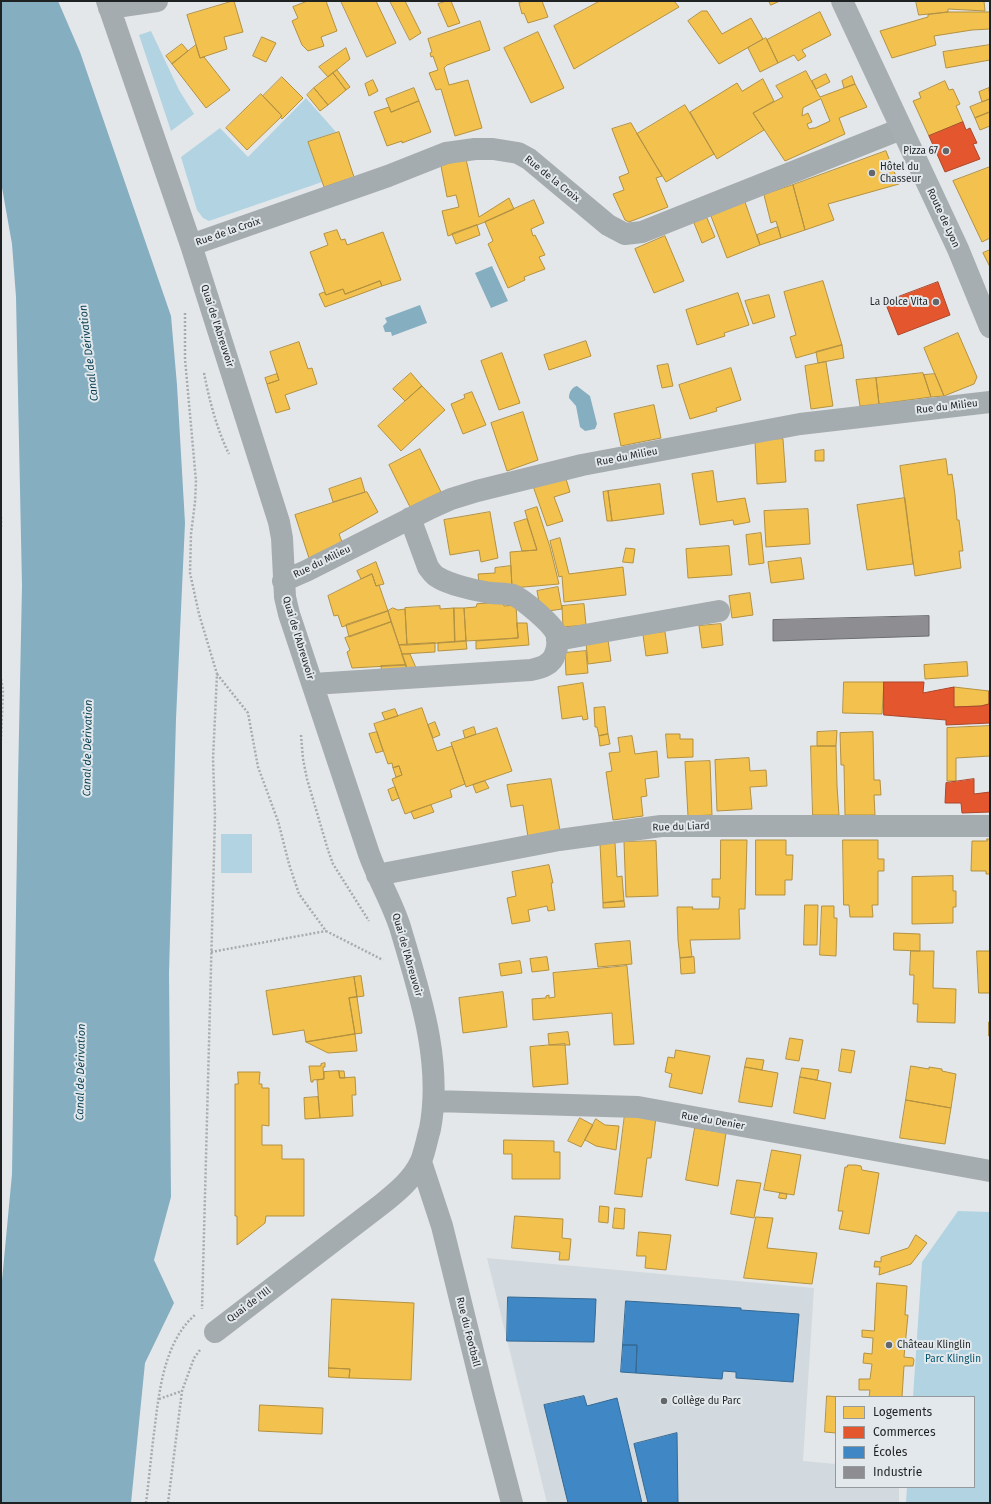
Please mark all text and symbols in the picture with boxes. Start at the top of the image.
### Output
place label: Pizza 67 [903,145,938,157]
marker: Pizza 67 [941,146,951,156]
street label: Rue de la Croix [522,153,582,205]
place label: Hôtel du Chasseur [880,161,921,184]
marker: Hôtel du Chasseur [867,168,877,178]
street label: Route de Lyon [924,186,962,250]
street label: Rue de la Croix [194,215,262,249]
street label: Quai de l'Abreuvoir [198,283,236,369]
place label: La Dolce Vita [870,296,928,308]
marker: La Dolce Vita [931,297,941,307]
water label: Canal de Dérivation [77,304,101,402]
street label: Rue du Milieu [915,397,979,417]
street label: Rue du Milieu [595,445,659,469]
street label: Rue du Milieu [291,543,353,581]
street label: Quai de l'Abreuvoir [280,595,316,681]
water label: Canal de Dérivation [81,699,95,797]
street label: Rue du Liard [652,820,710,834]
street label: Quai de l'Abreuvoir [389,912,425,998]
water label: Canal de Dérivation [74,1023,88,1121]
street label: Rue du Denier [680,1110,746,1132]
street label: Quai de l'Ill [225,1285,273,1325]
street label: Rue du Football [454,1296,482,1368]
place label: Château Klinglin [897,1339,971,1351]
marker: Château Klinglin [884,1340,894,1350]
park label: Parc Klinglin [925,1353,981,1365]
place label: Collège du Parc [672,1395,741,1407]
marker: Collège du Parc [659,1396,669,1406]
legend [835,1396,975,1488]
text: Logements [873,1405,932,1419]
text: Commerces [873,1425,936,1439]
text: Écoles [873,1445,907,1459]
text: Industrie [873,1465,922,1479]

